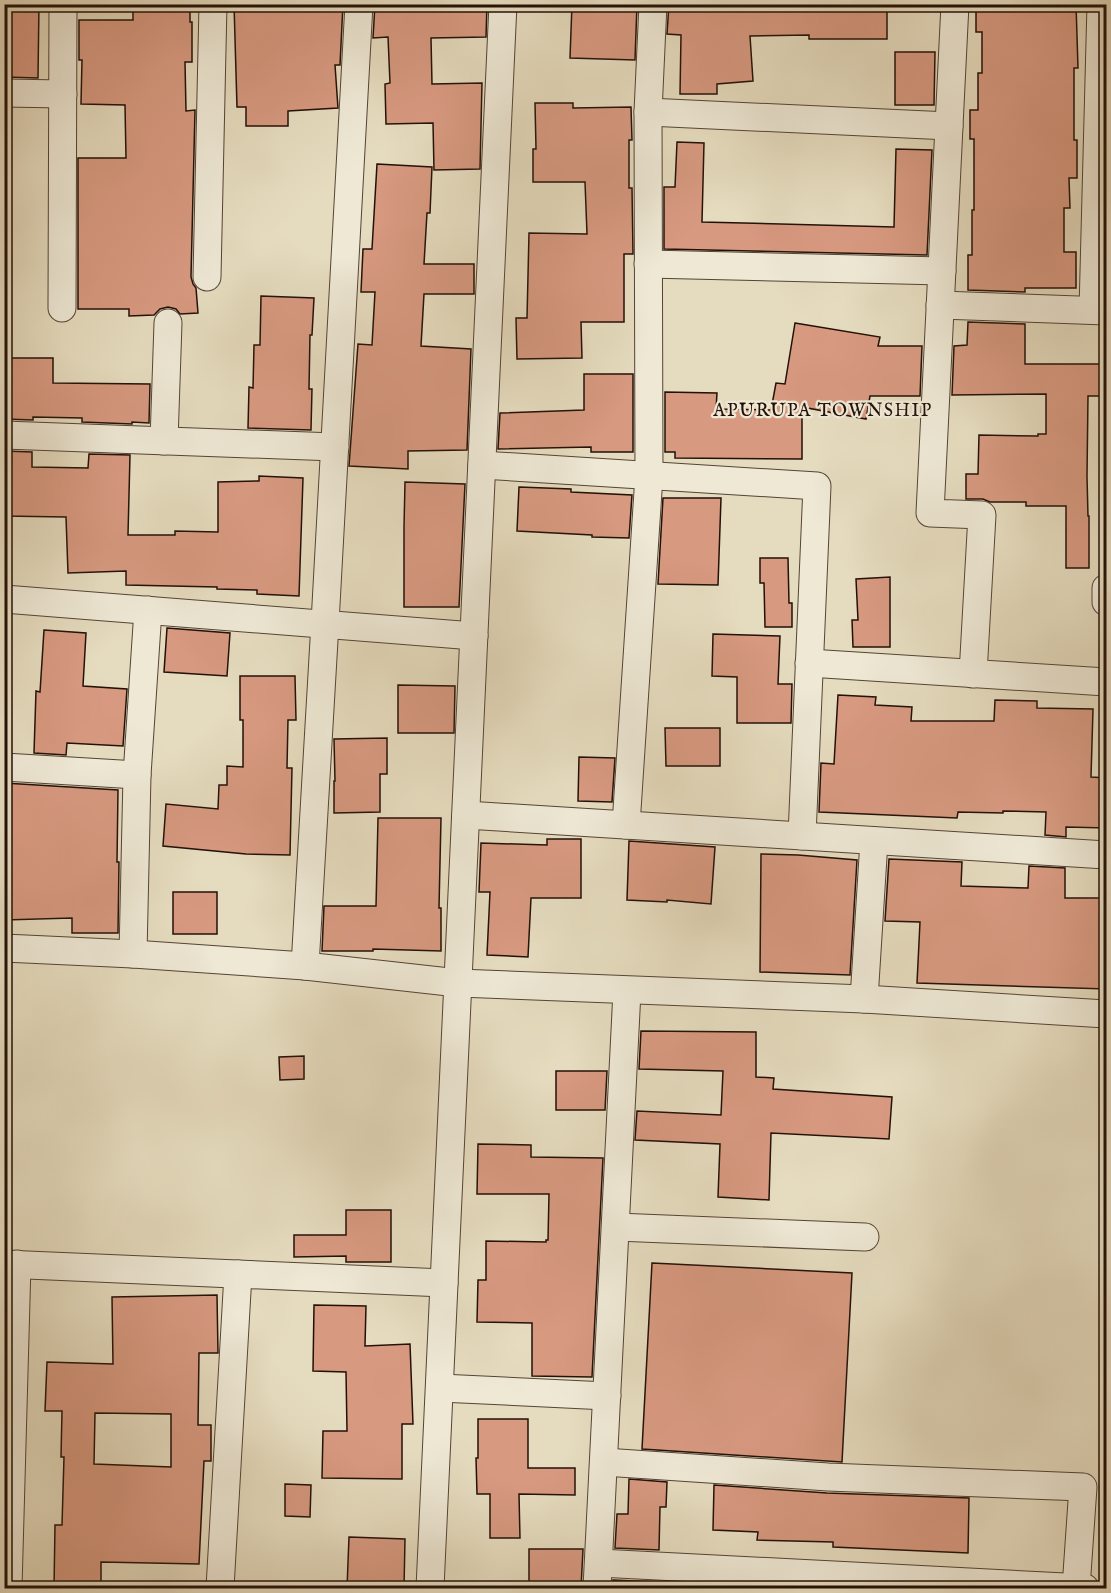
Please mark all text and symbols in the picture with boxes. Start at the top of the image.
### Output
district label: APURUPA TOWNSHIP [712,400,933,423]

